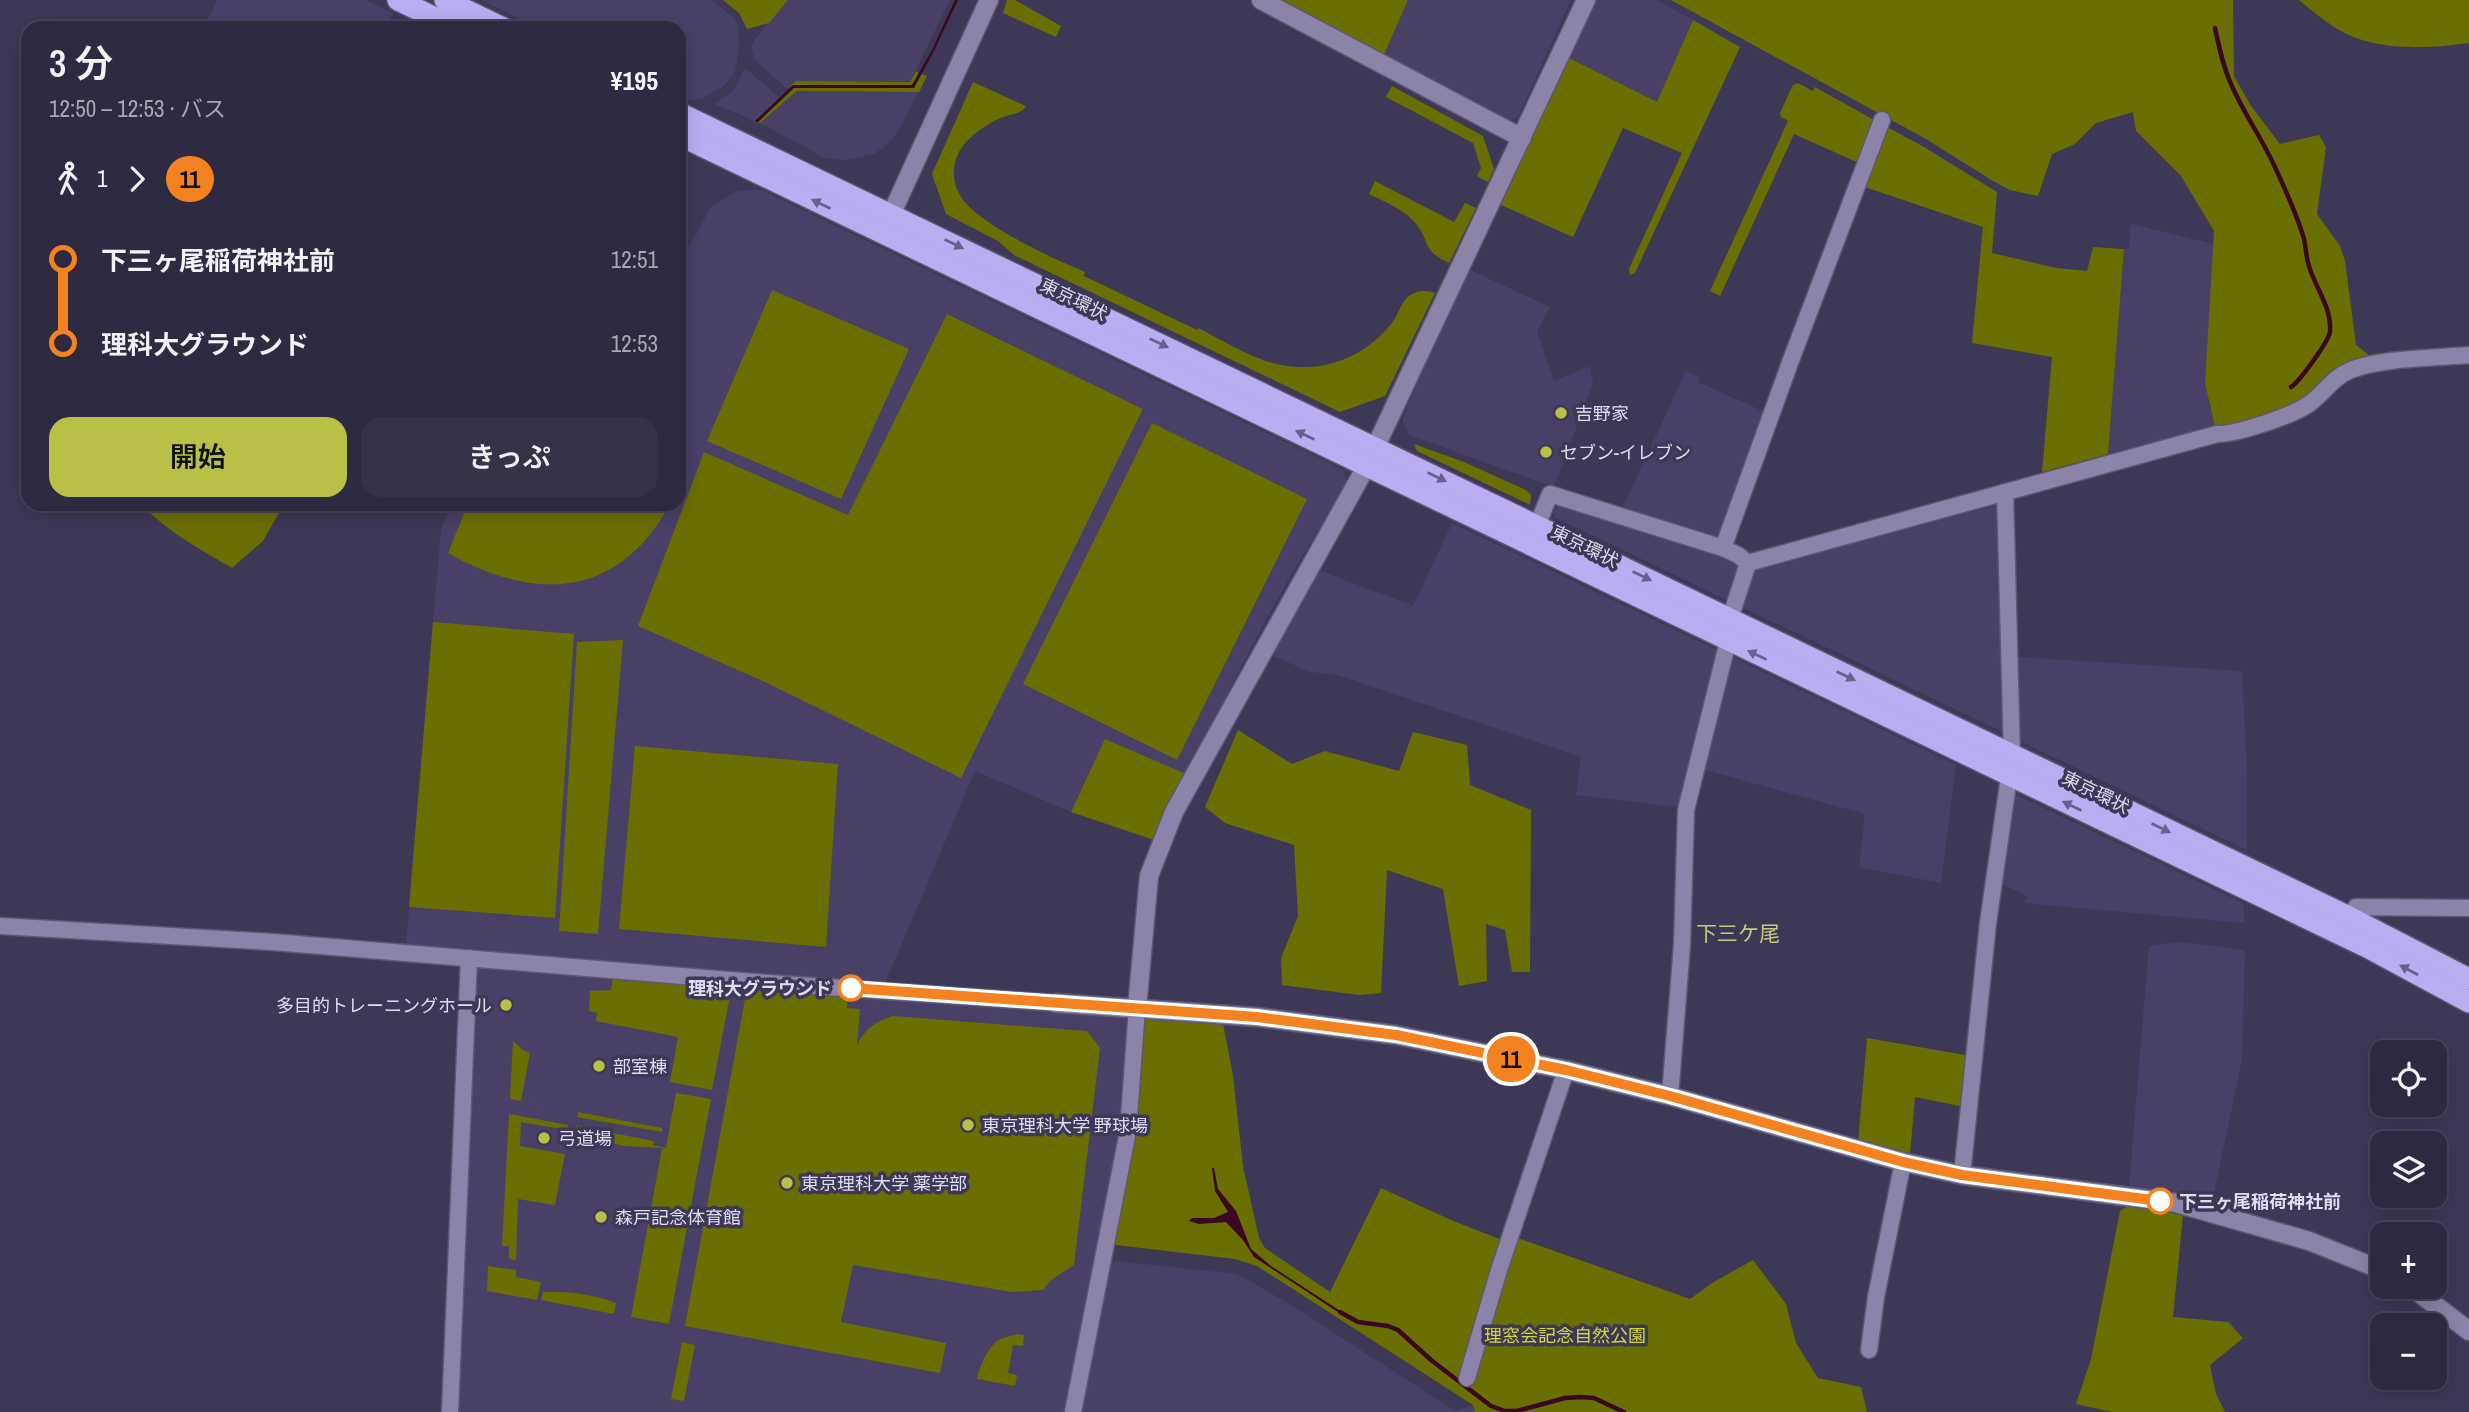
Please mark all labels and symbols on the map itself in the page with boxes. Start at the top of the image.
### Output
one-way arrow [811,198,832,209]
one-way arrow [943,239,964,250]
street label: 東京環状 [1036,272,1112,326]
one-way arrow [1149,337,1169,348]
place label: 吉野家 [1575,401,1629,426]
marker: 吉野家 [1553,405,1569,421]
one-way arrow [1295,429,1315,441]
place label: セブン-イレブン [1560,440,1691,465]
marker: セブン-イレブン [1538,444,1554,460]
one-way arrow [1427,471,1447,482]
street label: 東京環状 [1547,519,1623,573]
one-way arrow [1632,571,1652,582]
one-way arrow [1746,649,1767,660]
one-way arrow [1836,670,1856,681]
street label: 東京環状 [2058,765,2134,819]
one-way arrow [2062,800,2082,812]
one-way arrow [2151,823,2171,834]
district label: 下三ケ尾 [1696,919,1780,948]
one-way arrow [2399,964,2419,975]
marker: 理科大グラウンド [838,975,864,1001]
place label: 理科大グラウンド [688,976,832,1001]
place label: 多目的トレーニングホール [276,993,492,1018]
marker: 多目的トレーニングホール [498,997,514,1013]
line badge: 11 [1480,1036,1542,1082]
place label: 部室棟 [613,1054,667,1079]
marker: 部室棟 [591,1058,607,1074]
place label: 東京理科大学 野球場 [982,1113,1148,1138]
marker: 東京理科大学 野球場 [960,1117,976,1133]
place label: 弓道場 [558,1126,612,1151]
marker: 弓道場 [536,1130,552,1146]
place label: 東京理科大学 薬学部 [801,1171,967,1196]
marker: 東京理科大学 薬学部 [779,1175,795,1191]
marker: 下三ヶ尾稲荷神社前 [2147,1188,2173,1214]
place label: 下三ヶ尾稲荷神社前 [2179,1189,2341,1214]
place label: 森戸記念体育館 [615,1205,741,1230]
marker: 森戸記念体育館 [593,1209,609,1225]
park label: 理窓会記念自然公園 [1484,1323,1646,1348]

